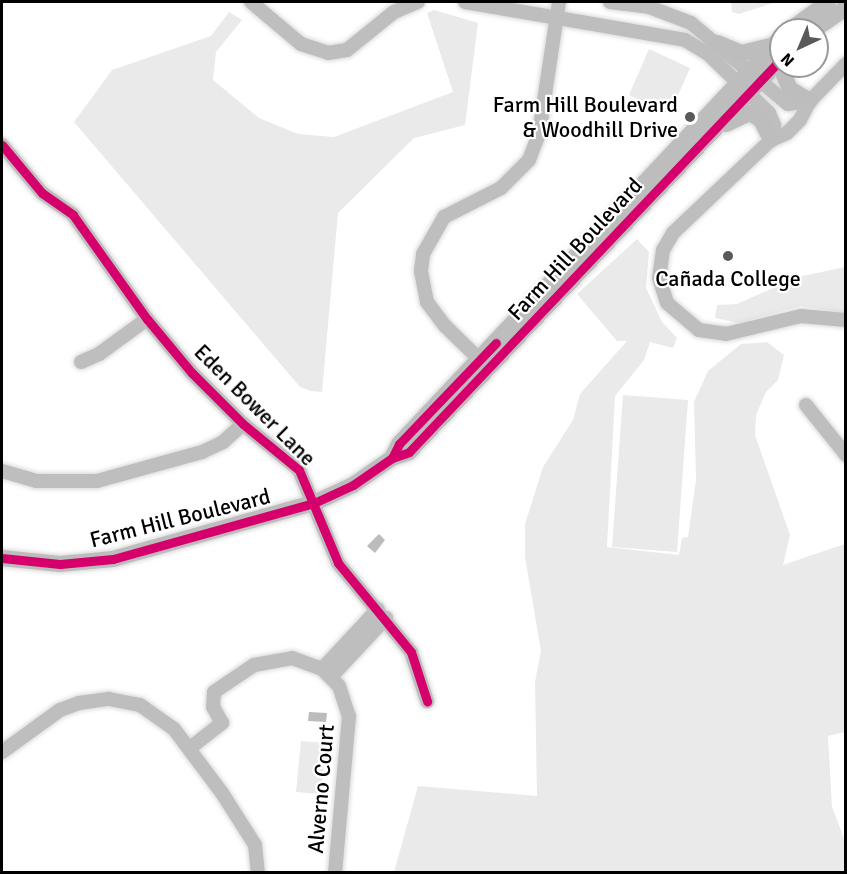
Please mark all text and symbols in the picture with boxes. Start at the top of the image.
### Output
north arrow [769,18,829,78]
text: N [777,48,799,71]
place label: Farm Hill Boulevard & Woodhill Drive [493,91,678,142]
marker: Farm Hill Boulevard & Woodhill Drive [683,110,697,124]
street label: Farm Hill Boulevard [502,172,648,326]
marker: Cañada College [721,249,735,263]
place label: Cañada College [655,266,801,292]
street label: Eden Bower Lane [189,339,321,471]
street label: Farm Hill Boulevard [87,483,273,553]
street label: Alverno Court [302,723,340,855]

